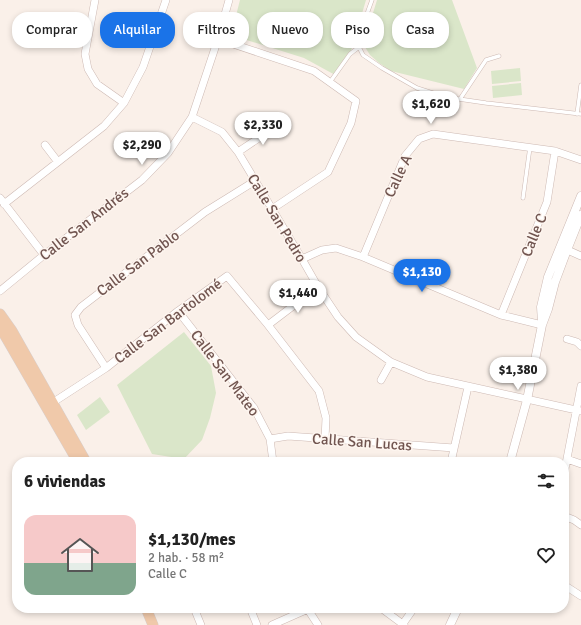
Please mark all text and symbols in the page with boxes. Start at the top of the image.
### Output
chip: Comprar [12,12,92,48]
chip: Alquilar [100,12,175,48]
chip: Filtros [183,12,249,48]
chip: Nuevo [257,12,323,48]
chip: Piso [331,12,384,48]
chip: Casa [392,12,449,48]
pin: $1,620 [398,91,464,125]
text: $1,620 [412,96,450,112]
pin: $2,330 [230,112,296,146]
text: $2,330 [244,117,282,133]
pin: $2,290 [109,132,175,166]
text: $2,290 [123,137,161,153]
street label: Calle A [380,152,416,200]
street label: Calle San Pedro [244,171,311,266]
street label: Calle San Andrés [36,183,132,264]
street label: Calle C [517,211,551,259]
street label: Calle San Pablo [93,226,183,300]
pin: $1,130 [389,259,455,293]
text: $1,130 [403,264,441,280]
street label: Calle San Bartolomé [111,275,225,367]
pin: $1,440 [265,280,331,314]
text: $1,440 [279,285,317,301]
street label: Calle San Mateo [187,326,263,420]
pin: $1,380 [485,357,551,391]
text: $1,380 [499,362,537,378]
street label: Calle San Lucas [311,430,413,455]
icon: filters [535,470,557,492]
text: 6 viviendas [24,471,106,492]
text: $1,130/mes [148,529,236,550]
icon: home [56,531,104,579]
icon: heart [535,544,557,566]
text: 2 hab. · 58 m² [148,550,224,566]
text: Calle C [148,566,187,582]

